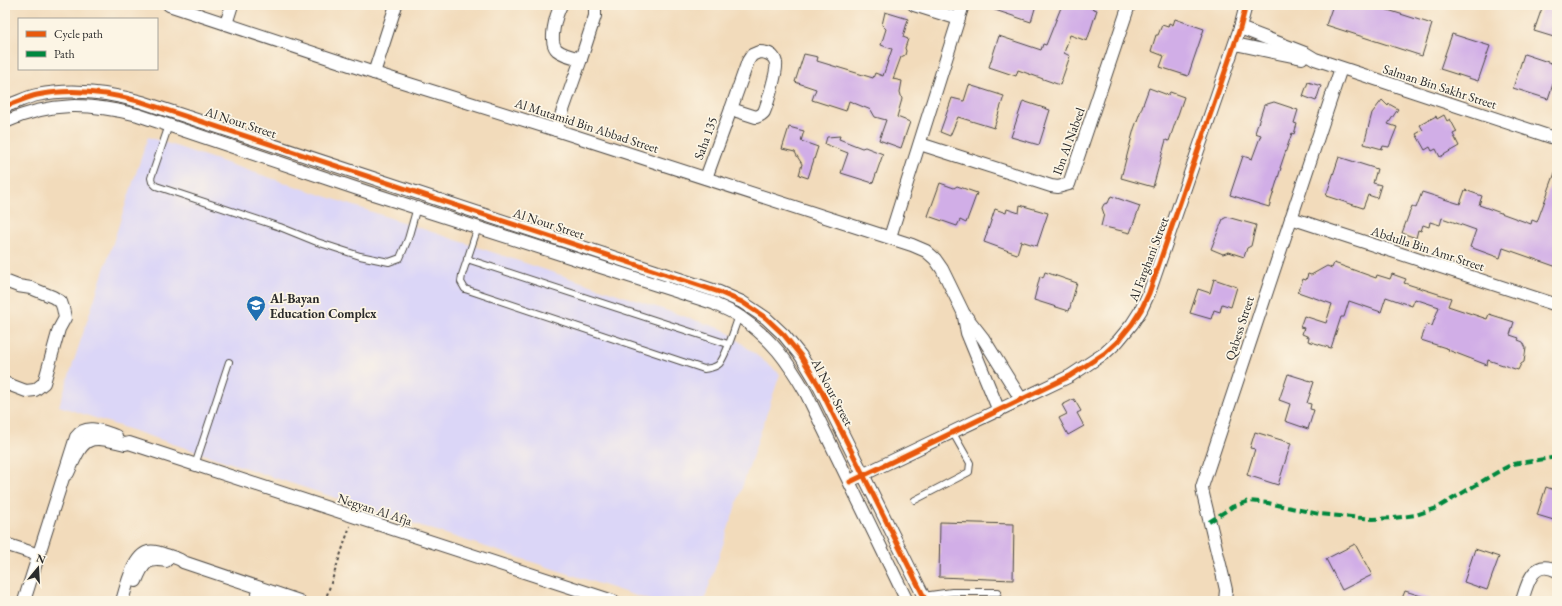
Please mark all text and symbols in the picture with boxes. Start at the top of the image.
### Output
legend [18,18,158,70]
text: Cycle path [54,26,103,42]
text: Path [54,46,75,62]
street label: Salman Bin Sakhr Street [1381,60,1499,113]
street label: Al Mutamid Bin Abbad Street [512,94,661,157]
street label: Al Nour Street [202,103,279,142]
street label: Ibn Al Nabeel [1048,105,1089,177]
street label: Saha 135 [690,114,721,162]
street label: Al Nour Street [510,204,587,243]
street label: Al Farghani Street [1124,214,1172,305]
street label: Abdulla Bin Amr Street [1368,222,1487,275]
place label: Al-Bayan Education Complex [269,290,377,322]
school or university icon: Al-Bayan Education Complex [245,294,267,322]
street label: Qabess Street [1221,294,1258,362]
street label: Al Nour Street [807,355,857,429]
street label: Negyan Al Afja [336,489,415,530]
north arrow [18,548,58,588]
text: N [35,550,48,567]

